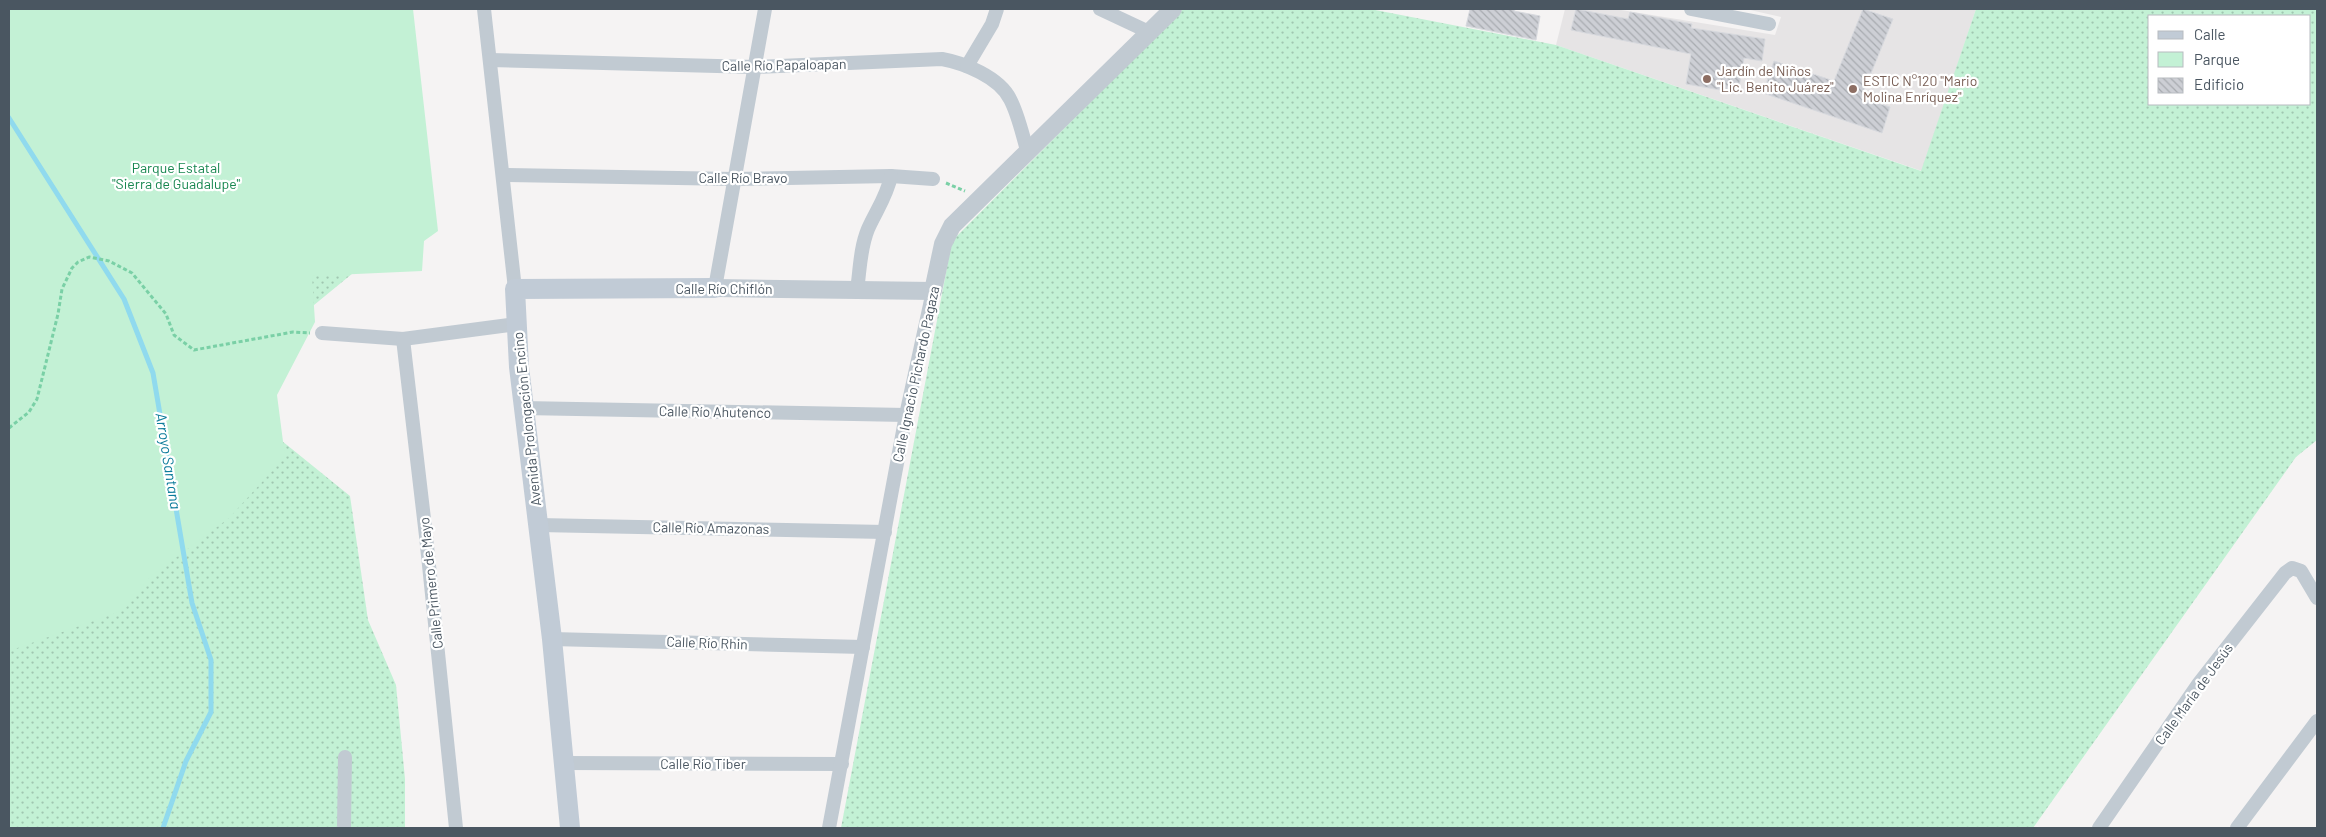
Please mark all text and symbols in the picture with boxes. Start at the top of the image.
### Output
legend [2148,15,2311,105]
text: Calle [2194,25,2226,43]
text: Parque [2194,50,2240,68]
street label: Calle Río Papaloapan [721,55,847,74]
place label: Jardín de Niños "Lic. Benito Juárez" [1717,62,1834,95]
place label: ESTIC N°120 "Mario Molina Enríquez" [1863,72,1977,105]
marker: Jardín de Niños "Lic. Benito Juárez" [1701,73,1713,85]
text: Edificio [2194,75,2244,93]
marker: ESTIC N°120 "Mario Molina Enríquez" [1847,83,1859,95]
park label: Parque Estatal "Sierra de Guadalupe" [112,159,240,192]
street label: Calle Río Bravo [698,169,788,186]
street label: Calle Río Chiflón [675,280,773,297]
street label: Calle Ignacio Pichardo Pagaza [889,284,943,464]
street label: Avenida Prolongación Encino [509,331,544,507]
street label: Calle Río Ahutenco [659,402,771,421]
water label: Arroyo Santana [152,411,186,510]
street label: Calle Primero de Mayo [415,516,446,650]
street label: Calle Río Amazonas [652,518,770,537]
street label: Calle Río Rhin [666,633,748,652]
street label: Calle María de Jesús [2151,639,2236,748]
street label: Calle Río Tiber [660,755,746,772]

